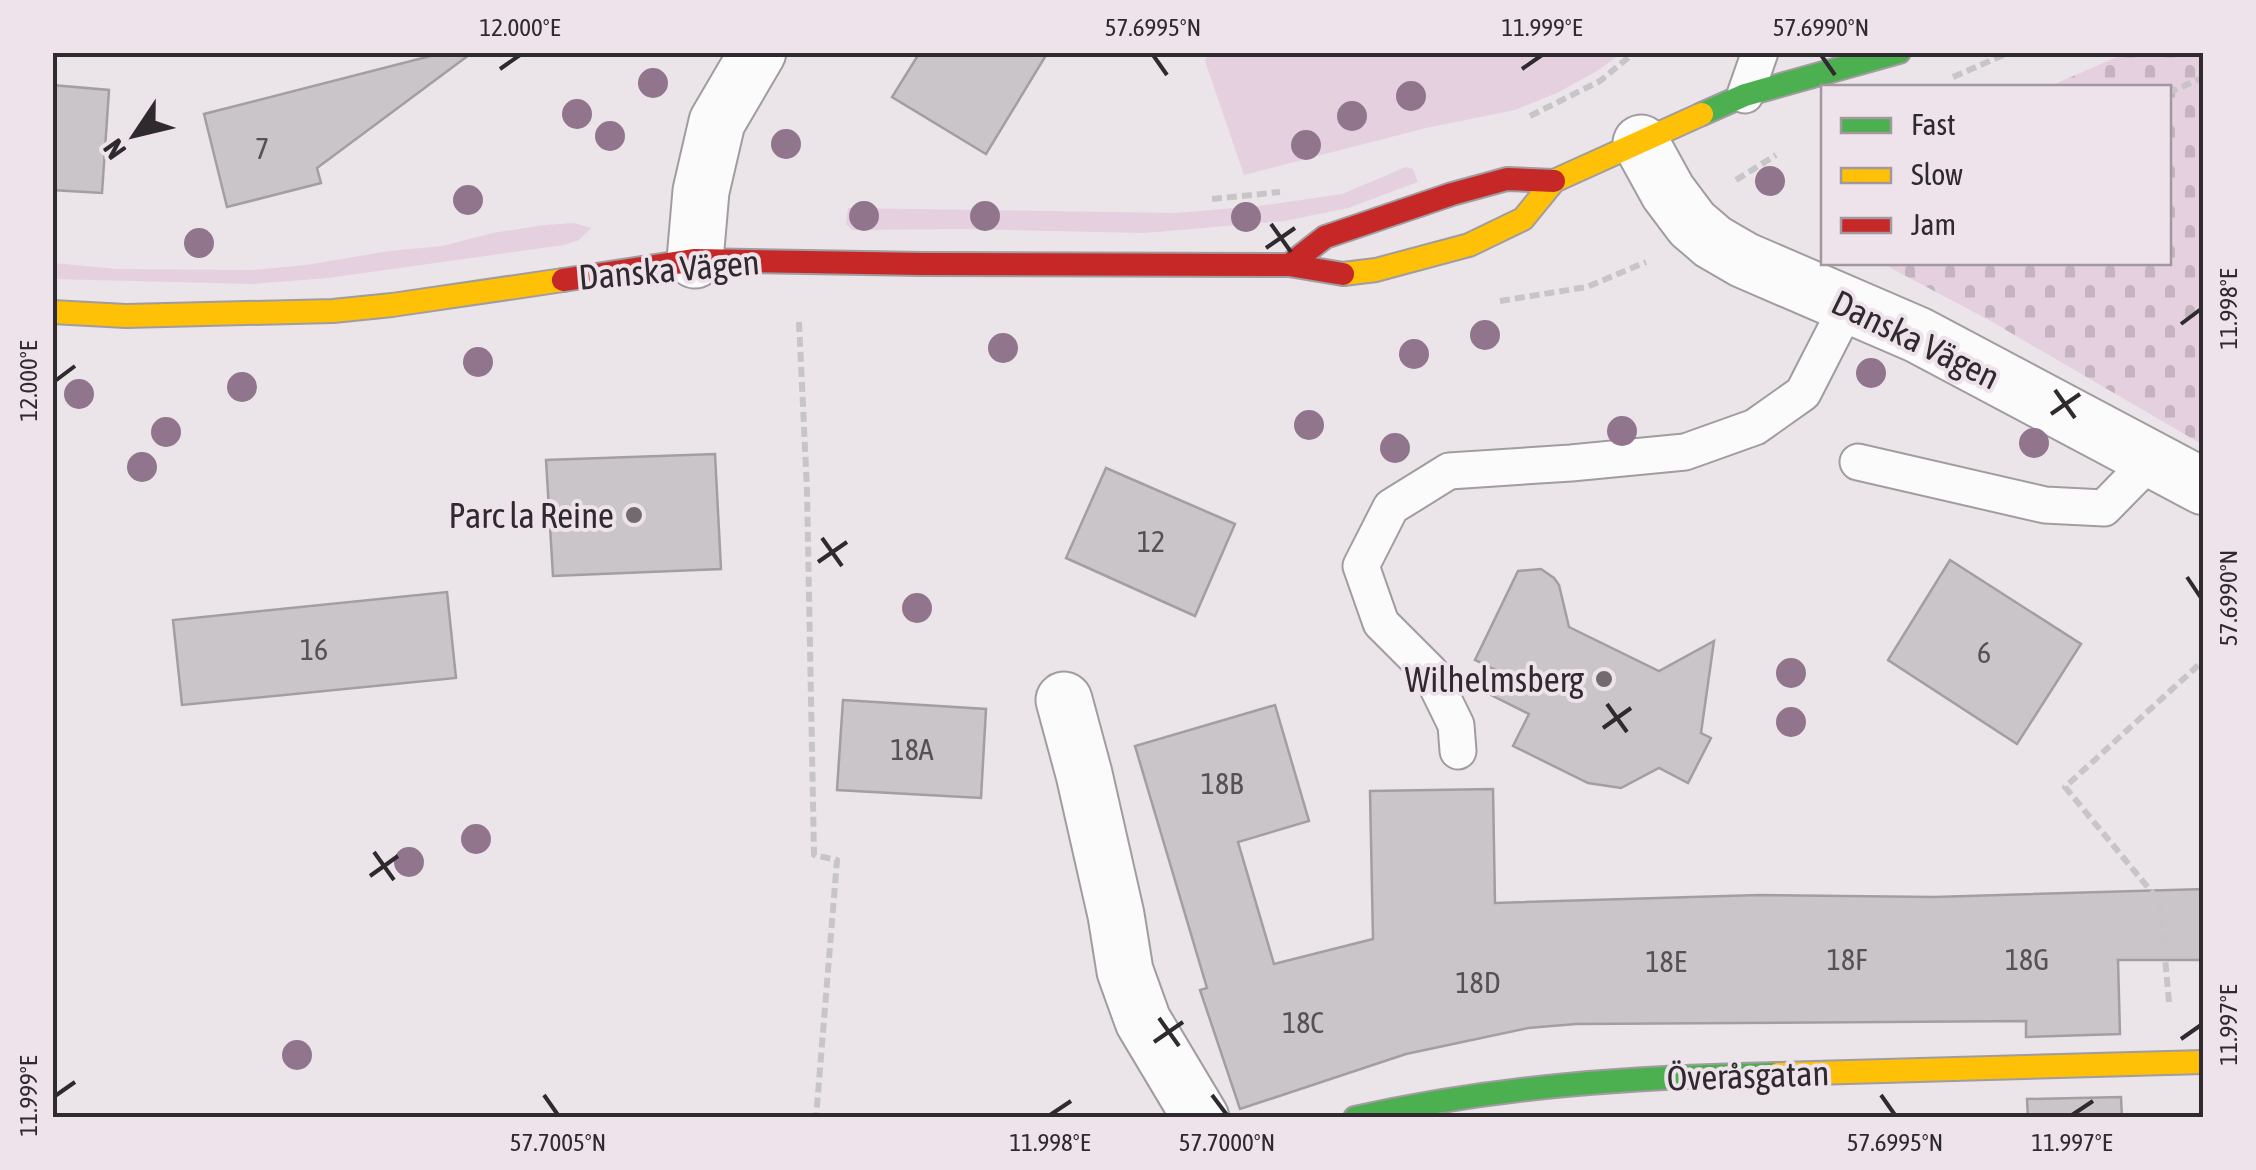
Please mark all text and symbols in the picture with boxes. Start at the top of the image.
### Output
text: 12.000°E [480,13,561,41]
text: 57.6995°N [1105,13,1201,41]
text: 11.999°E [1502,13,1583,41]
text: 57.6990°N [1773,13,1869,41]
north arrow [85,85,185,185]
legend [1821,85,2171,265]
text: Fast [1911,107,1956,141]
house number: 7 [255,131,269,165]
text: N [97,133,132,165]
text: Slow [1911,157,1963,191]
text: Jam [1911,207,1956,241]
street label: Danska Vägen [577,241,761,297]
text: 11.998°E [2214,268,2242,349]
street label: Danska Vägen [1826,281,2006,397]
text: 12.000°E [14,340,42,421]
place label: Parc la Reine [449,495,614,535]
marker: Parc la Reine [623,504,645,526]
house number: 12 [1137,524,1165,558]
text: 57.6990°N [2214,550,2242,646]
house number: 16 [300,632,328,666]
house number: 6 [1977,635,1991,669]
place label: Wilhelmsberg [1405,659,1584,699]
marker: Wilhelmsberg [1593,668,1615,690]
house number: 18A [891,732,934,766]
house number: 18B [1201,766,1243,800]
house number: 18F [1827,942,1867,976]
house number: 18G [2005,942,2049,976]
house number: 18E [1646,944,1687,978]
house number: 18D [1456,965,1501,999]
text: 11.997°E [2214,984,2242,1065]
house number: 18C [1282,1005,1324,1039]
street label: Överåsgatan [1666,1052,1830,1098]
text: 11.999°E [14,1055,42,1136]
text: 57.7005°N [510,1128,606,1156]
text: 11.998°E [1010,1128,1091,1156]
text: 57.7000°N [1179,1128,1275,1156]
text: 57.6995°N [1847,1128,1943,1156]
text: 11.997°E [2032,1128,2113,1156]

